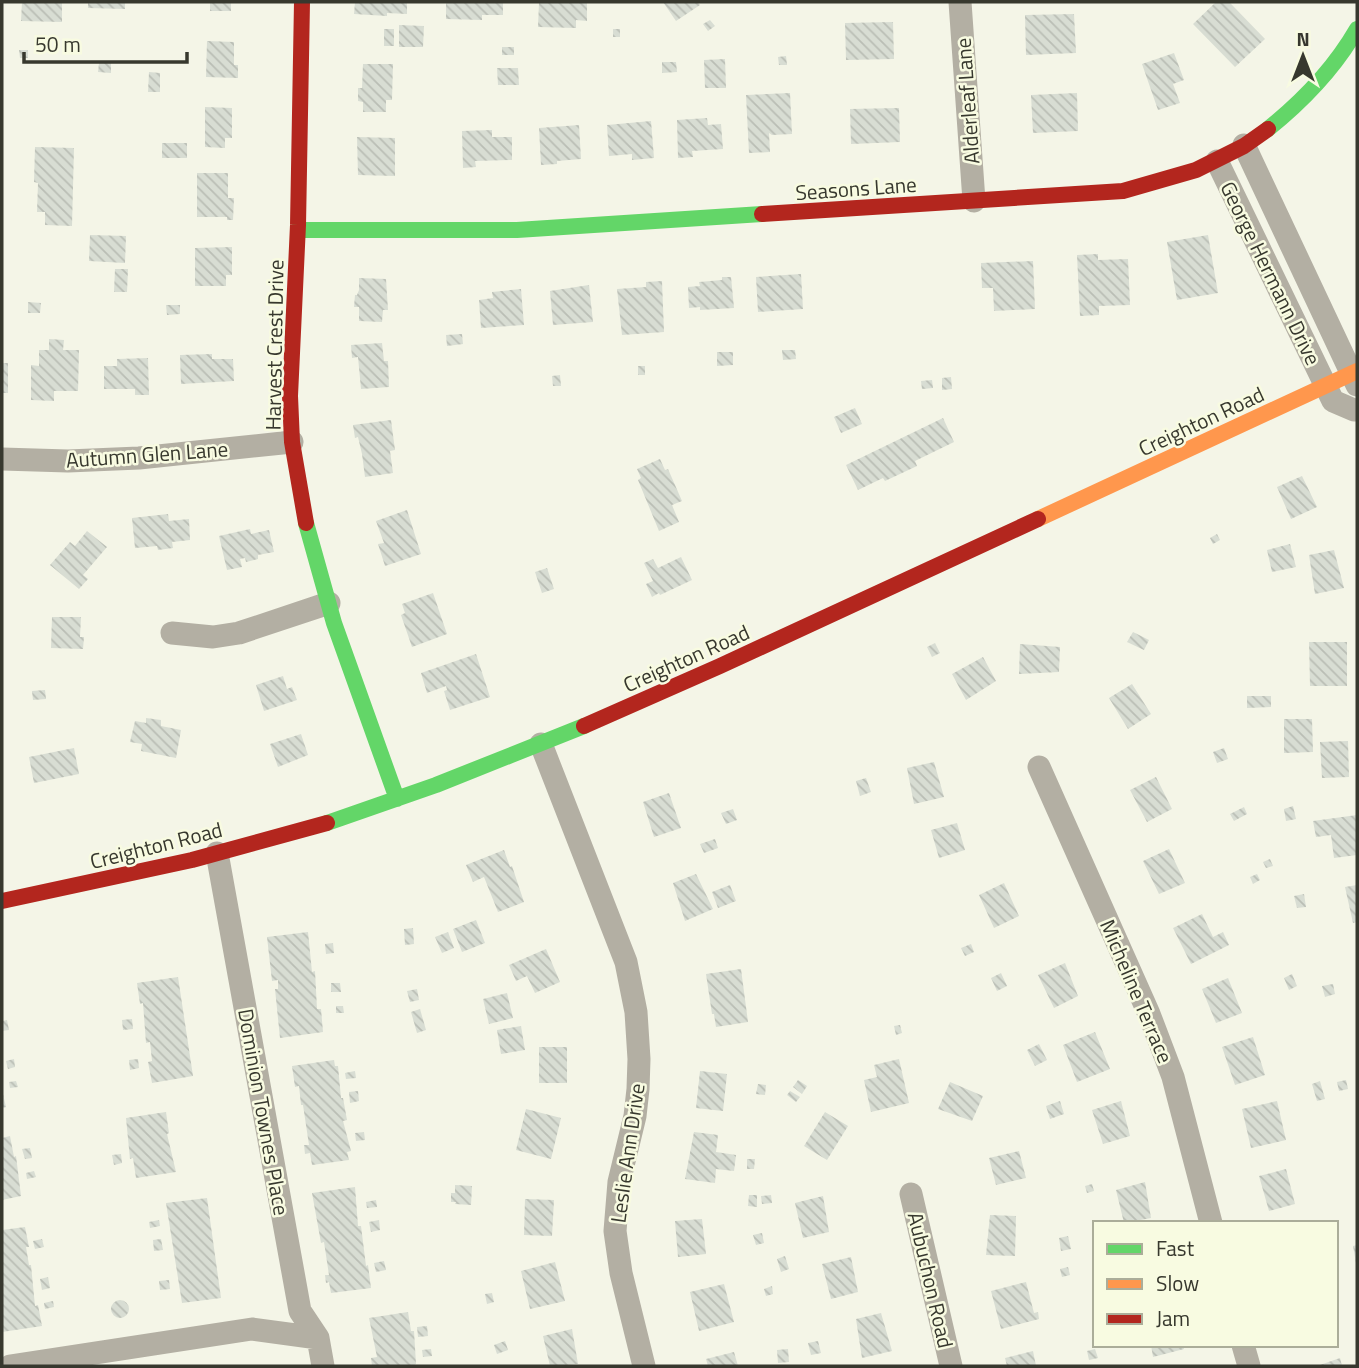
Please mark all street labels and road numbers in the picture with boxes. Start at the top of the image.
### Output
street label: Alderleaf Lane [947,37,987,165]
street label: Seasons Lane [794,168,918,208]
street label: George Hermann Drive [1213,176,1329,370]
street label: Harvest Crest Drive [257,259,291,431]
street label: Creighton Road [1133,378,1269,464]
street label: Autumn Glen Lane [65,432,229,476]
street label: Creighton Road [618,616,754,700]
street label: Creighton Road [86,813,226,877]
street label: Micheline Terrace [1092,914,1182,1068]
street label: Dominion Townes Place [230,1006,298,1218]
street label: Leslie Ann Drive [601,1081,653,1225]
street label: Aubuchon Road [900,1209,962,1351]

